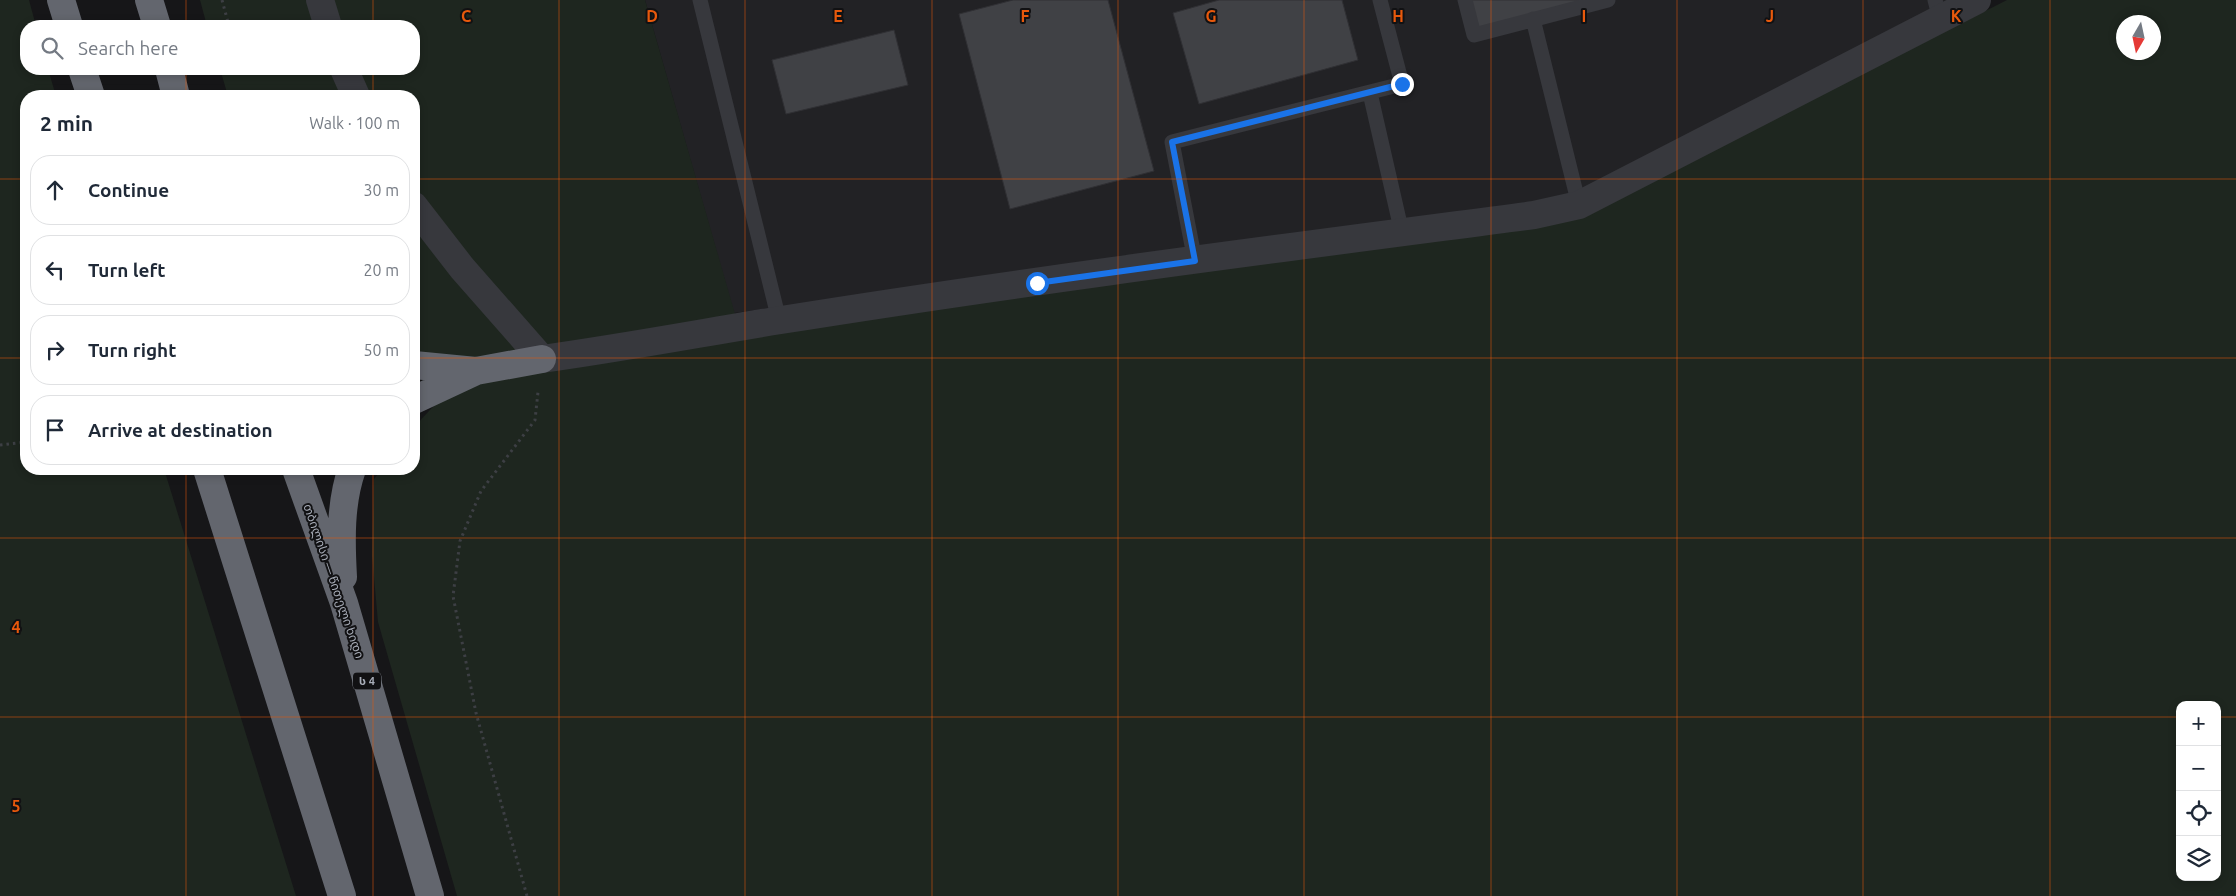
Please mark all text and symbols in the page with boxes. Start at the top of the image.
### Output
text: C [461,7,471,25]
text: D [646,7,658,25]
text: E [833,7,843,25]
text: F [1021,7,1030,25]
text: G [1205,7,1217,25]
text: H [1392,7,1404,25]
text: I [1582,7,1586,25]
text: J [1766,7,1774,25]
text: K [1951,7,1962,25]
north arrow [2116,15,2161,60]
search box [20,20,420,75]
icon: search [38,34,66,62]
text: Search here [78,37,178,59]
route end [1391,73,1414,96]
text: 2 min [40,111,93,135]
text: Walk · 100 m [309,114,400,132]
icon: ahead [41,176,69,204]
text: Continue [88,179,169,201]
text: 30 m [363,181,399,199]
icon: left [41,256,69,284]
text: Turn left [88,259,166,281]
text: 20 m [363,261,399,279]
route start [1026,272,1049,295]
icon: right [41,336,69,364]
text: Turn right [88,339,176,361]
text: 50 m [363,341,399,359]
icon: arrive [41,416,69,444]
text: Arrive at destination [88,419,273,441]
street label: თბილისი — წითელი ხიდი [300,502,367,661]
text: 4 [11,618,21,636]
road number: ს 4 [353,672,381,689]
map controls [2176,701,2221,881]
button: + [2176,701,2221,746]
button: − [2176,746,2221,791]
button: locate [2176,791,2221,836]
text: 5 [11,797,21,815]
button: layers [2176,836,2221,881]

